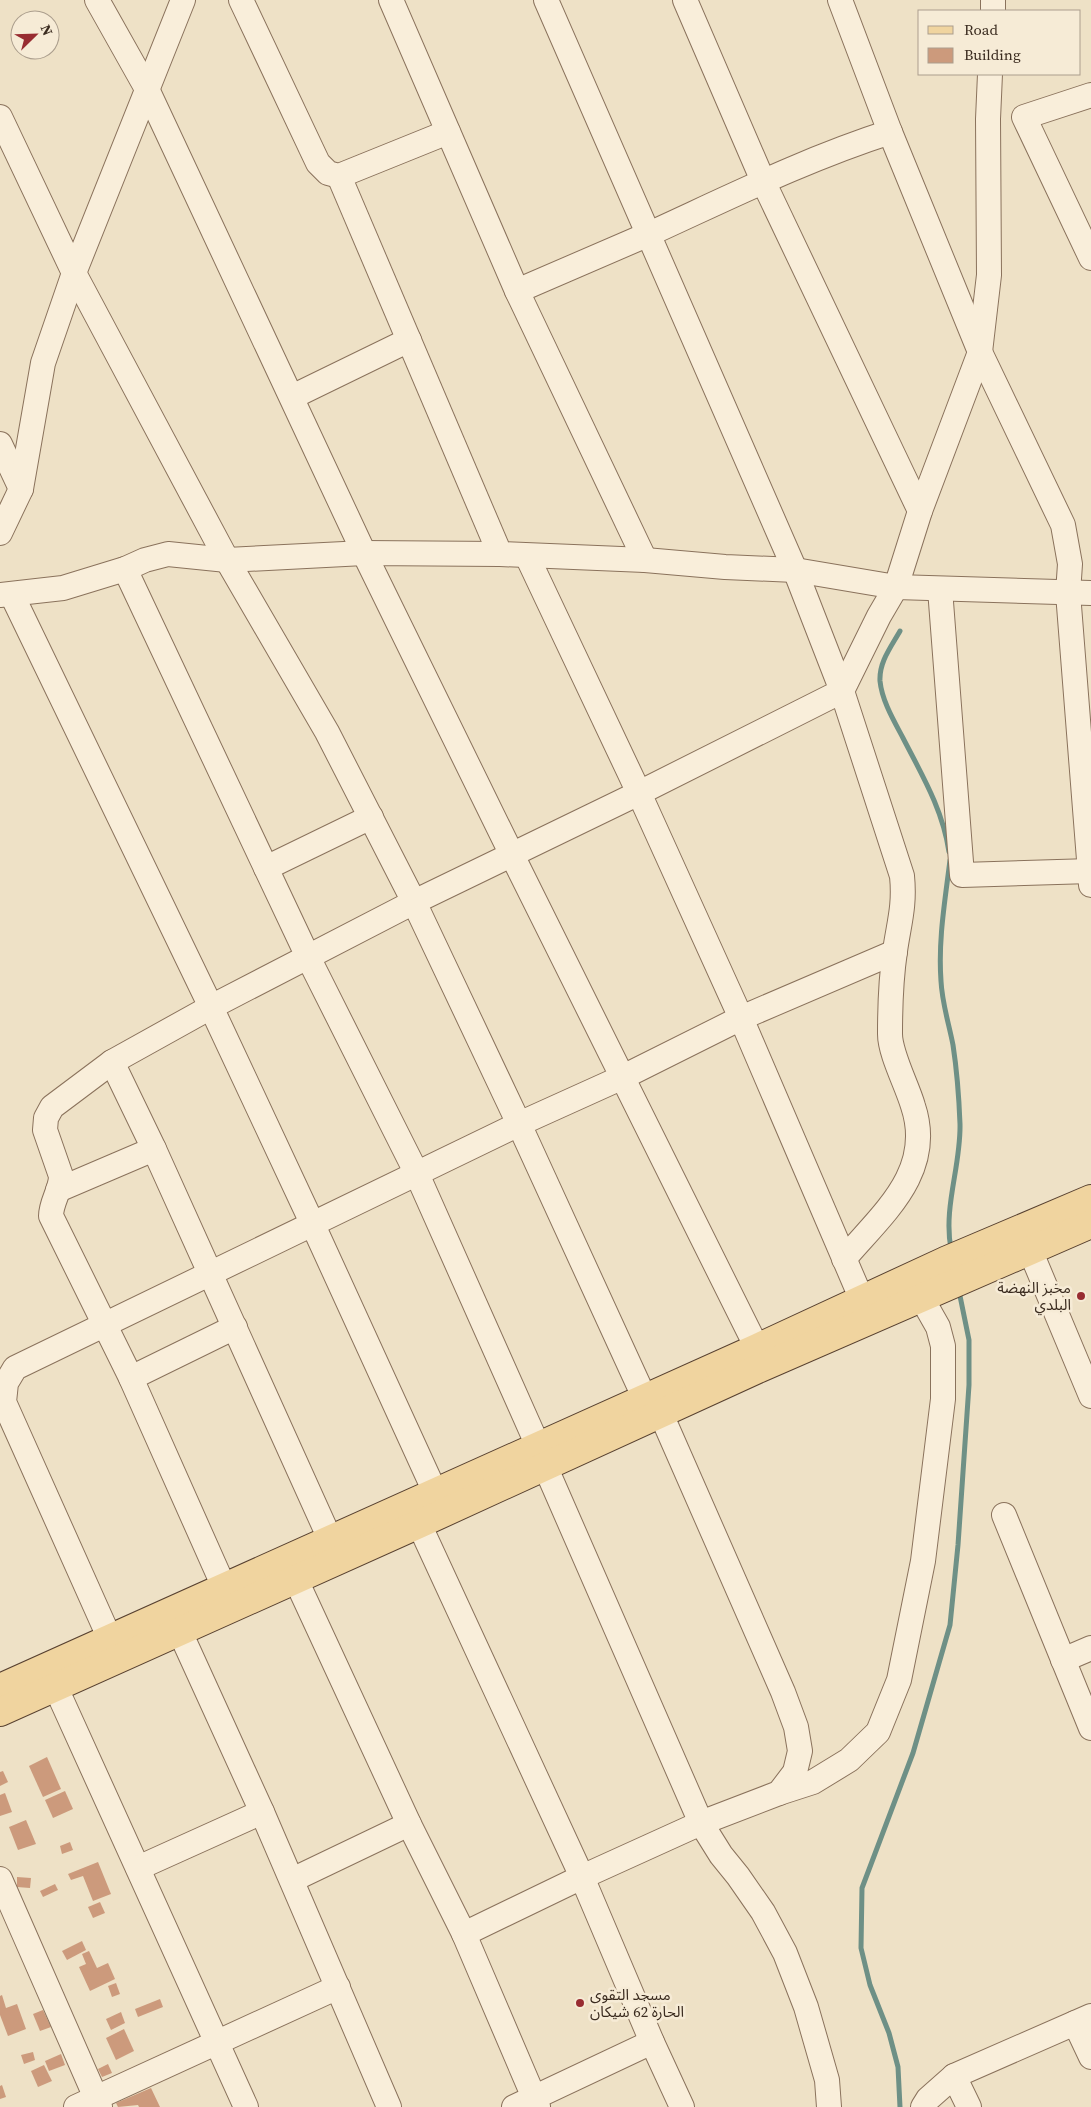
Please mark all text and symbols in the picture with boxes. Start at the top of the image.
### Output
north arrow [10,10,60,60]
legend [918,10,1081,75]
text: Road [964,19,998,40]
text: N [36,21,58,39]
text: Building [964,44,1021,65]
place label: مخبز النهضة البلدي [997,1277,1071,1316]
marker: مخبز النهضة البلدي [1075,1290,1087,1302]
place label: مسجد التقوى الحارة 62 شيكان [590,1984,684,2022]
marker: مسجد التقوى الحارة 62 شيكان [574,1997,586,2009]

